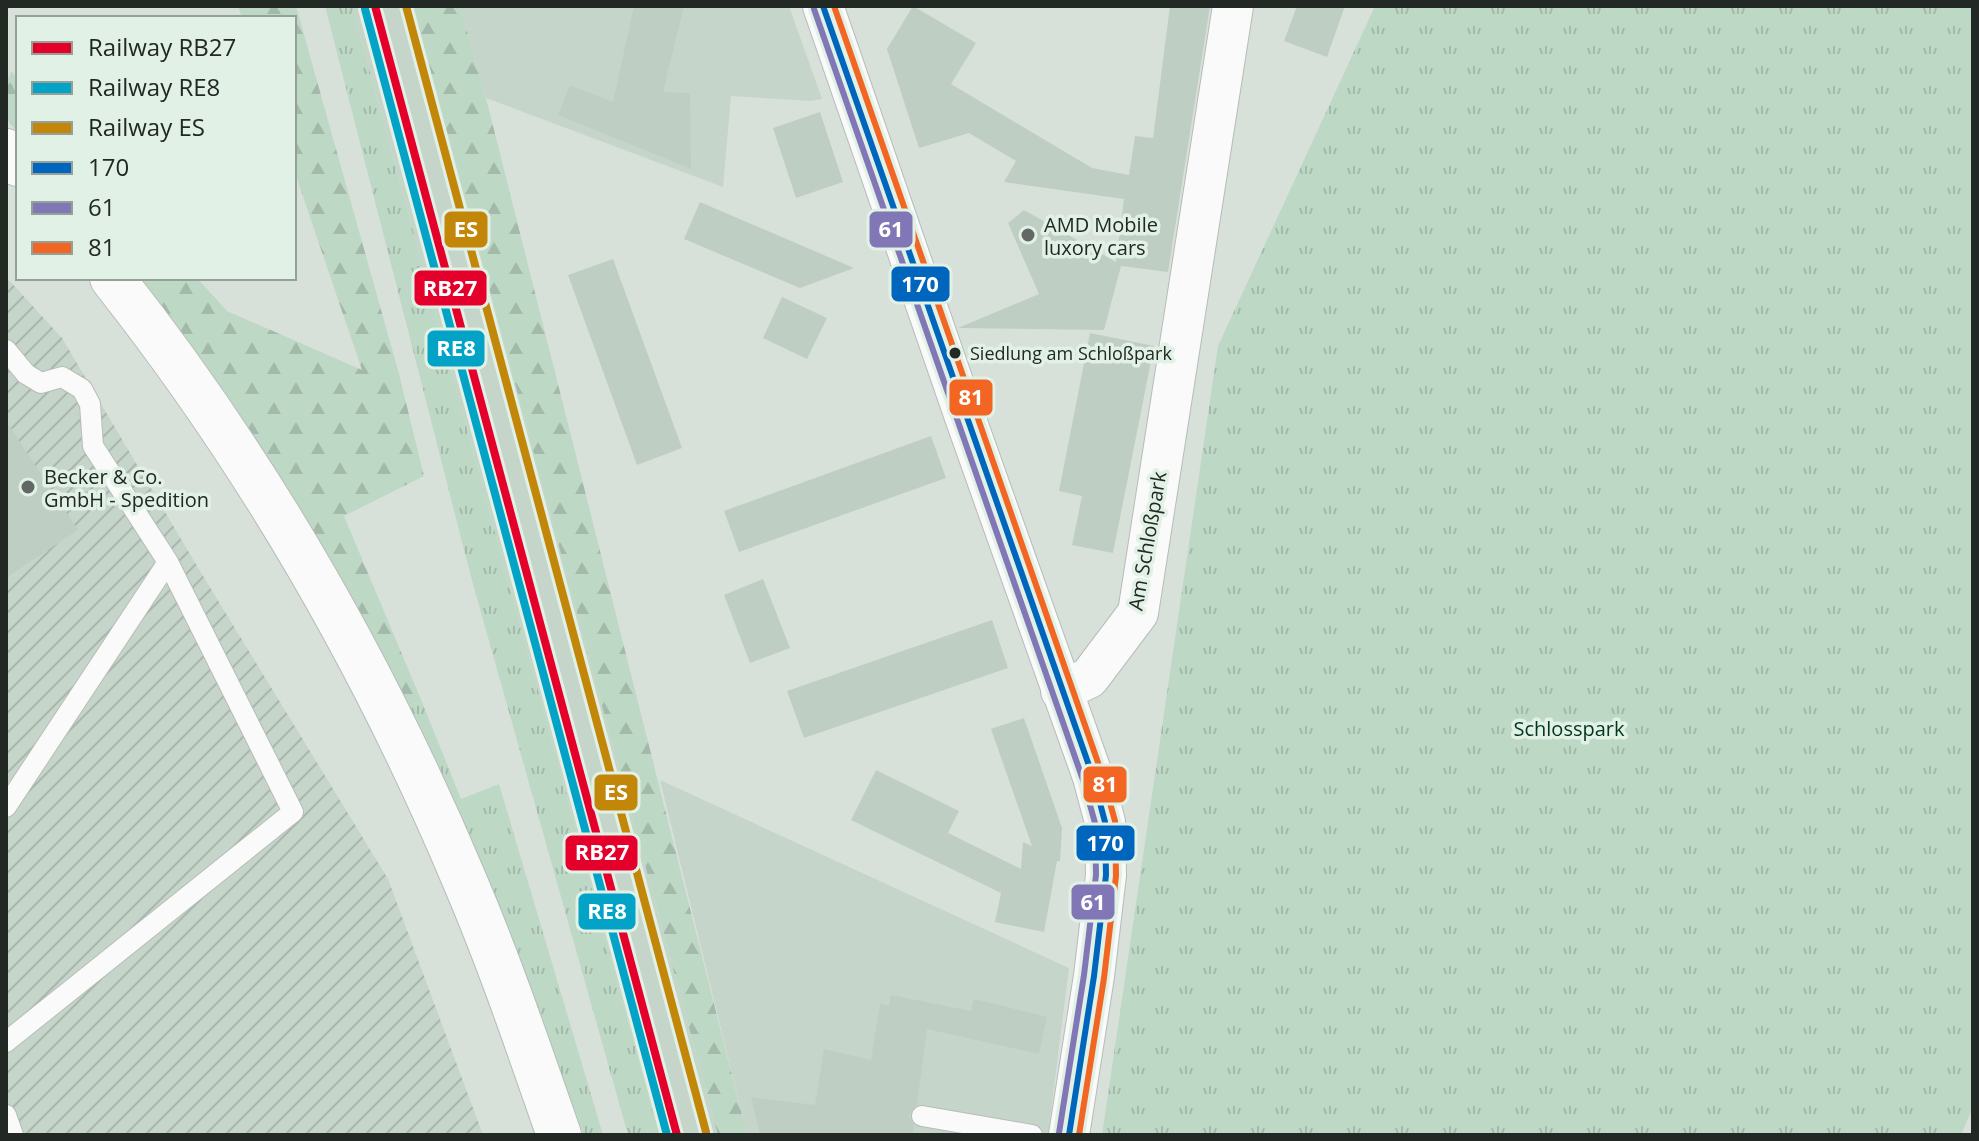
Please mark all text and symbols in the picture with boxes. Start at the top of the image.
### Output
legend [16,16,296,280]
text: Railway RB27 [88,30,236,63]
text: Railway RE8 [88,70,220,103]
text: Railway ES [88,110,205,143]
text: 170 [88,150,129,183]
text: 61 [88,190,115,223]
line badge: ES [443,210,489,249]
line badge: 61 [868,210,914,249]
place label: AMD Mobile luxory cars [1044,211,1158,261]
text: ES [454,213,478,243]
text: 61 [878,213,904,243]
marker: AMD Mobile luxory cars [1019,226,1037,244]
text: 81 [88,230,115,263]
line badge: 170 [890,265,951,303]
text: 170 [901,268,939,298]
line badge: RB27 [413,269,488,307]
text: RB27 [423,272,477,302]
line badge: RE8 [426,329,486,368]
text: RE8 [436,332,476,362]
place label: Siedlung am Schloßpark [970,341,1172,365]
marker: Siedlung am Schloßpark [947,345,963,361]
line badge: 81 [948,378,994,417]
text: 81 [958,381,984,411]
place label: Becker & Co. GmbH - Spedition [44,463,209,513]
street label: Am Schloßpark [1121,469,1173,613]
marker: Becker & Co. GmbH - Spedition [19,478,37,496]
park label: Schlosspark [1514,715,1625,742]
line badge: 81 [1082,765,1128,804]
text: 81 [1092,768,1118,798]
line badge: ES [593,773,639,812]
text: ES [604,776,628,806]
line badge: 170 [1075,824,1136,862]
text: 170 [1086,827,1124,857]
line badge: RB27 [564,834,639,872]
text: RB27 [575,836,629,866]
line badge: 61 [1070,883,1116,921]
text: 61 [1080,886,1106,916]
line badge: RE8 [577,892,637,931]
text: RE8 [587,895,627,925]

